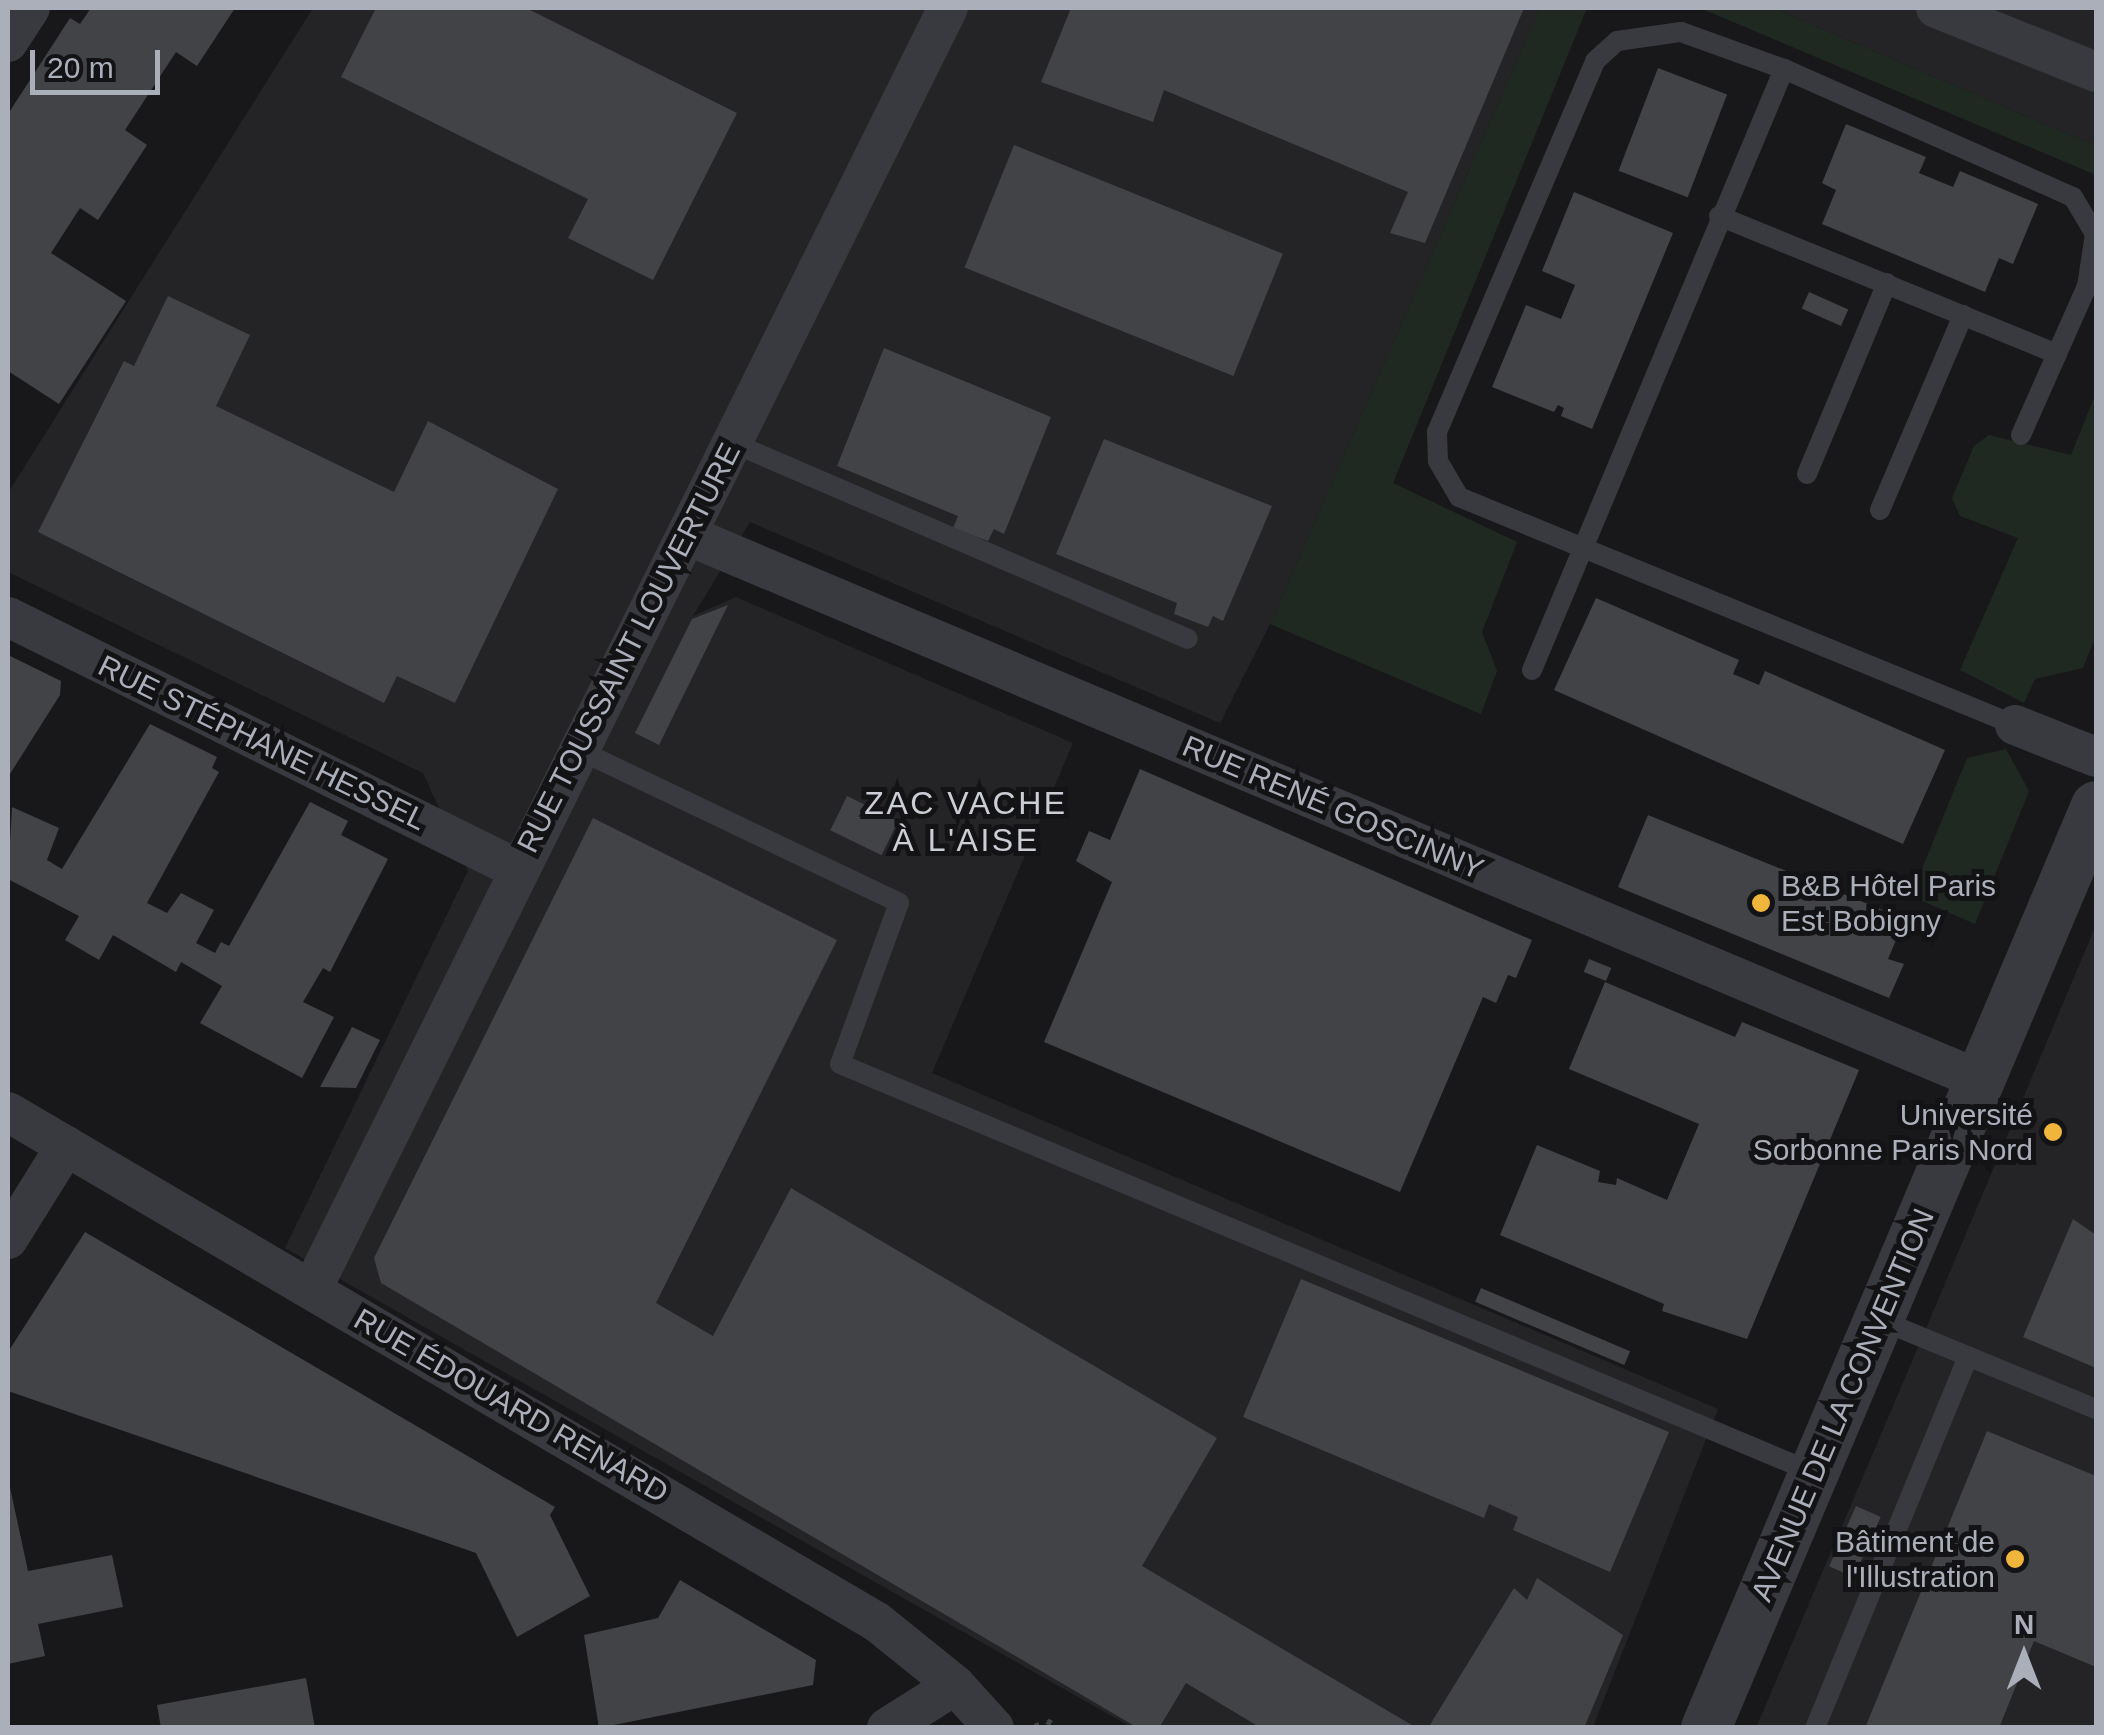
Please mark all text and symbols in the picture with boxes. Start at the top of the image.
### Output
scale bar [35,30,165,92]
text: 20 m [47,51,114,84]
street label: RUE TOUSSAINT LOUVERTURE [510,437,748,859]
street label: RUE STÉPHANE HESSEL [92,648,432,838]
street label: RUE RENÉ GOSCINNY [1177,728,1489,888]
district label: ZAC VACHE À L'AISE [864,785,1068,860]
place label: B&B Hôtel Paris Est Bobigny [1781,868,1996,938]
marker: B&B Hôtel Paris Est Bobigny [1750,892,1772,914]
place label: Université Sorbonne Paris Nord [1753,1097,2033,1168]
marker: Université Sorbonne Paris Nord [2042,1121,2064,1143]
street label: AVENUE DE LA CONVENTION [1743,1203,1943,1607]
street label: RUE ÉDOUARD RENARD [348,1301,674,1511]
place label: Bâtiment de l'Illustration [1835,1524,1995,1594]
marker: Bâtiment de l'Illustration [2004,1548,2026,1570]
north arrow [1974,1605,2074,1705]
text: N [2014,1609,2034,1640]

